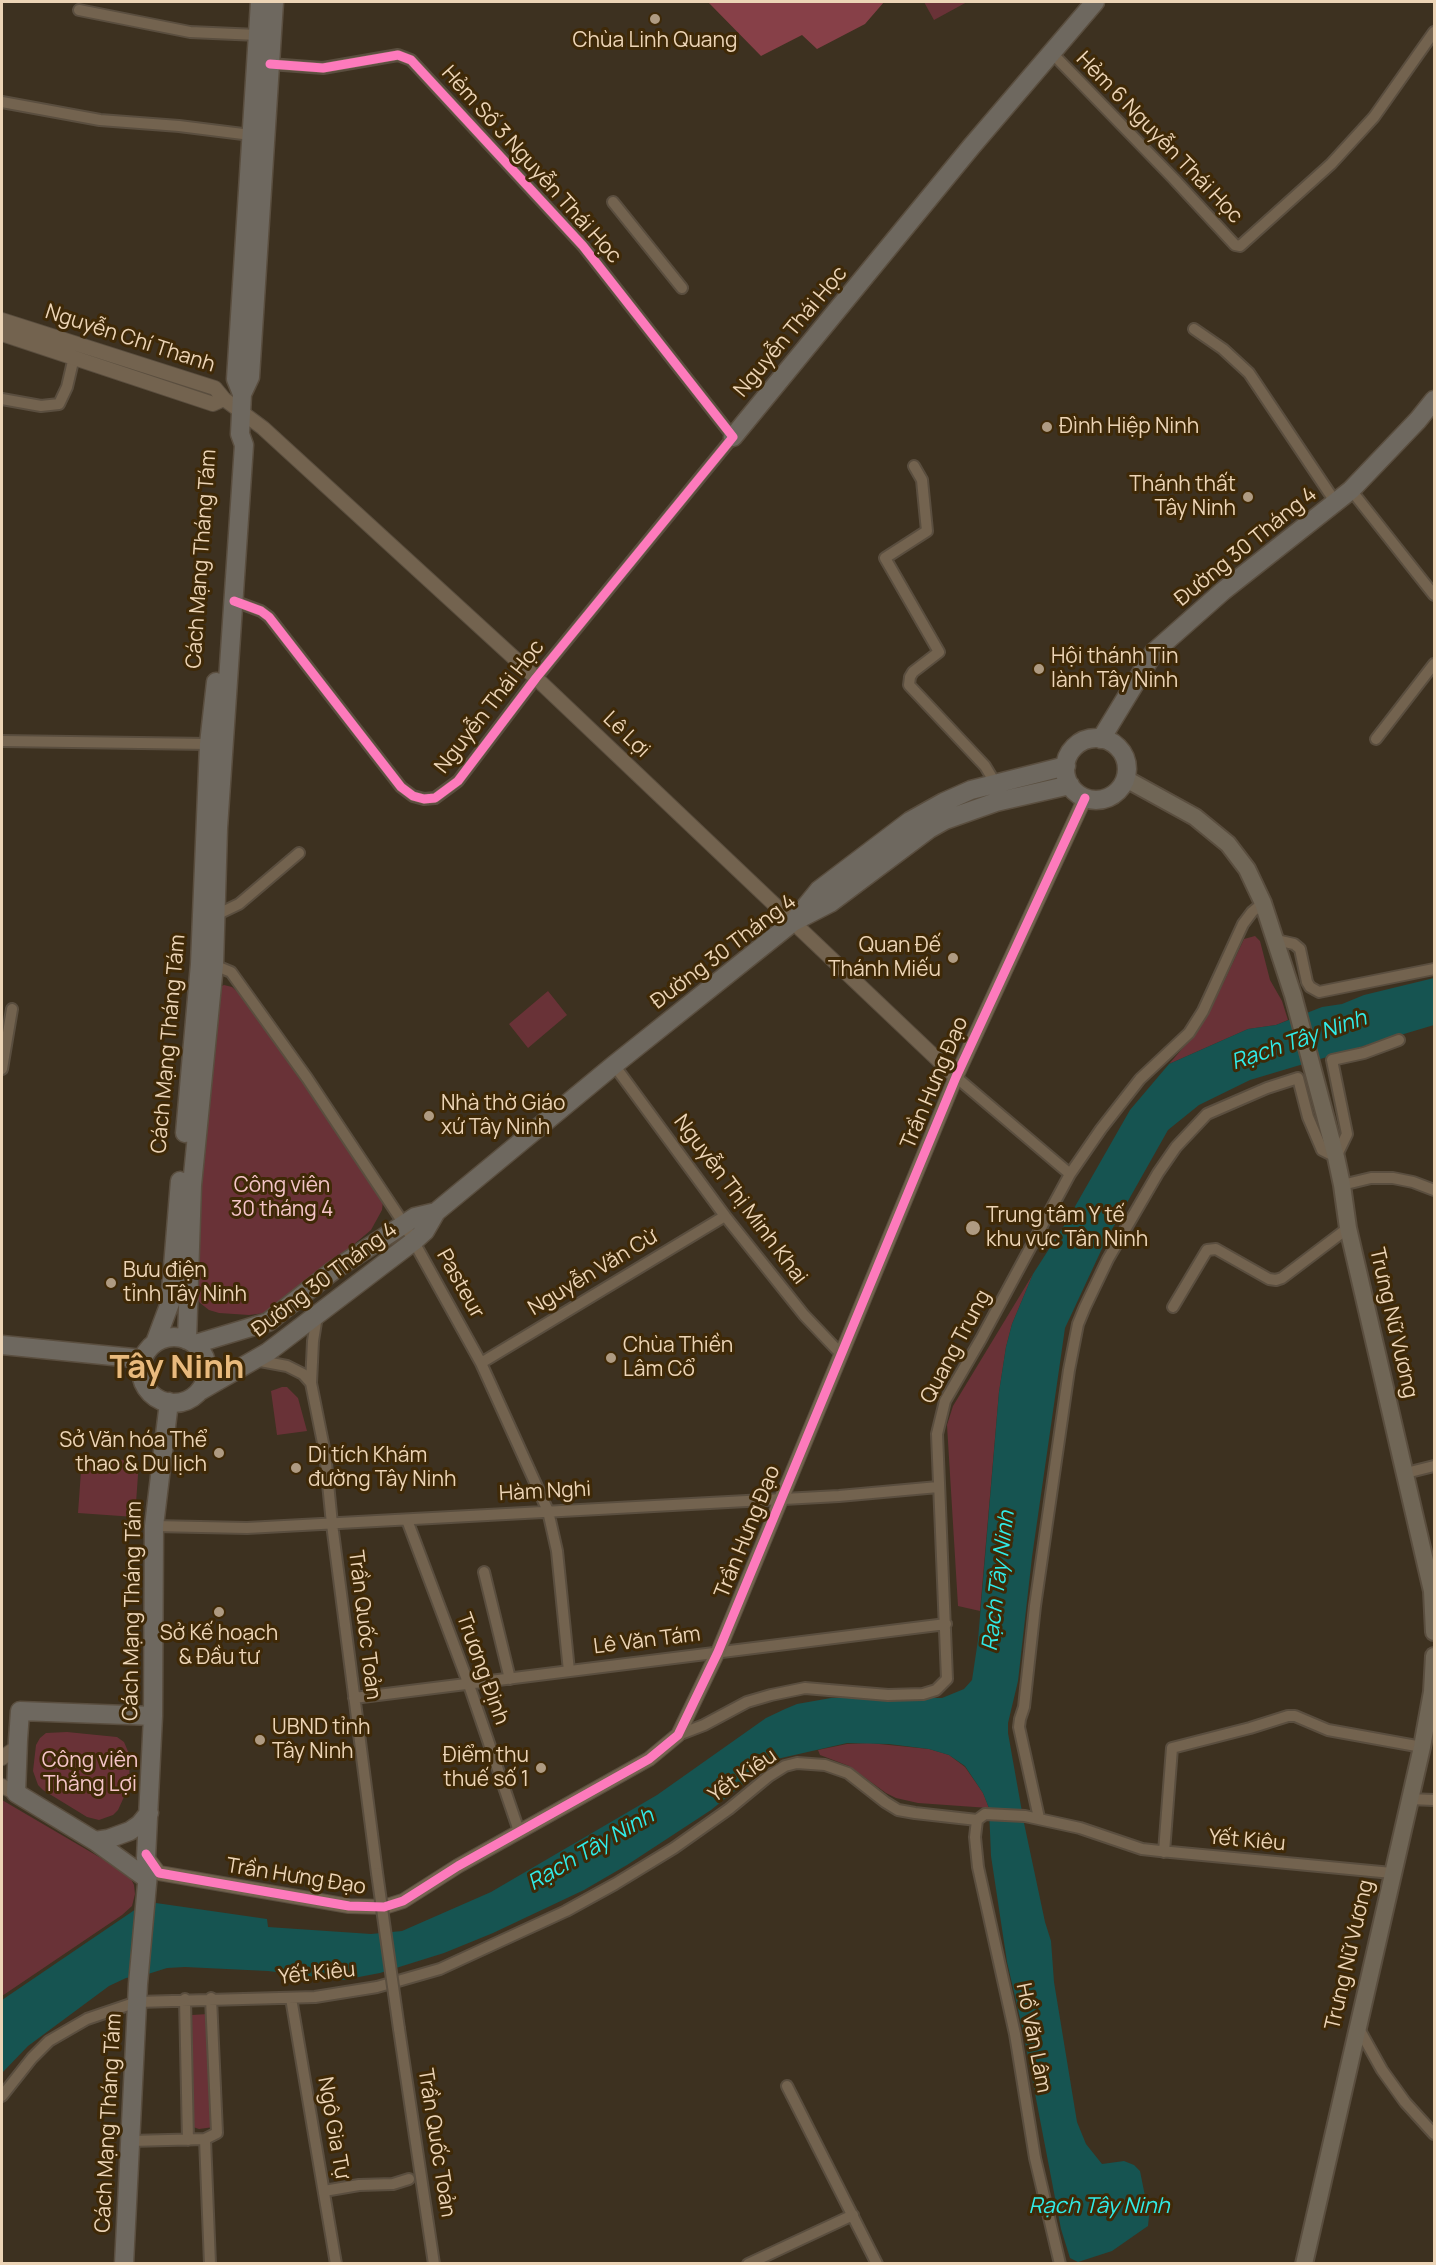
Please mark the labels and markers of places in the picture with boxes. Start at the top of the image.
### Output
marker: Chùa Linh Quang [648,12,662,26]
place label: Chùa Linh Quang [573,28,737,54]
place label: Đình Hiệp Ninh [1059,414,1199,440]
marker: Đình Hiệp Ninh [1040,420,1054,434]
place label: Thánh thất Tây Ninh [1129,472,1236,522]
marker: Thánh thất Tây Ninh [1241,490,1255,504]
place label: Hội thánh Tin lành Tây Ninh [1051,644,1179,694]
marker: Hội thánh Tin lành Tây Ninh [1032,662,1046,676]
place label: Quan Đế Thánh Miếu [828,933,941,983]
marker: Quan Đế Thánh Miếu [946,951,960,965]
place label: Nhà thờ Giáo xứ Tây Ninh [441,1091,565,1141]
marker: Nhà thờ Giáo xứ Tây Ninh [422,1109,436,1123]
place label: Trung tâm Y tế khu vực Tân Ninh [986,1203,1148,1253]
marker: Trung tâm Y tế khu vực Tân Ninh [964,1219,982,1237]
place label: Bưu điện tỉnh Tây Ninh [123,1258,247,1308]
marker: Bưu điện tỉnh Tây Ninh [104,1276,118,1290]
place label: Chùa Thiền Lâm Cổ [623,1333,733,1383]
marker: Chùa Thiền Lâm Cổ [604,1351,618,1365]
place label: Sở Văn hóa Thể thao & Du lịch [59,1428,207,1478]
place label: Di tích Khám đường Tây Ninh [308,1443,456,1493]
marker: Sở Văn hóa Thể thao & Du lịch [212,1446,226,1460]
marker: Di tích Khám đường Tây Ninh [289,1461,303,1475]
marker: Sở Kế hoạch & Đầu tư [212,1605,226,1619]
place label: Sở Kế hoạch & Đầu tư [160,1621,278,1671]
place label: UBND tỉnh Tây Ninh [272,1715,371,1765]
marker: UBND tỉnh Tây Ninh [253,1733,267,1747]
place label: Điểm thu thuế số 1 [443,1743,529,1793]
marker: Điểm thu thuế số 1 [534,1761,548,1775]

